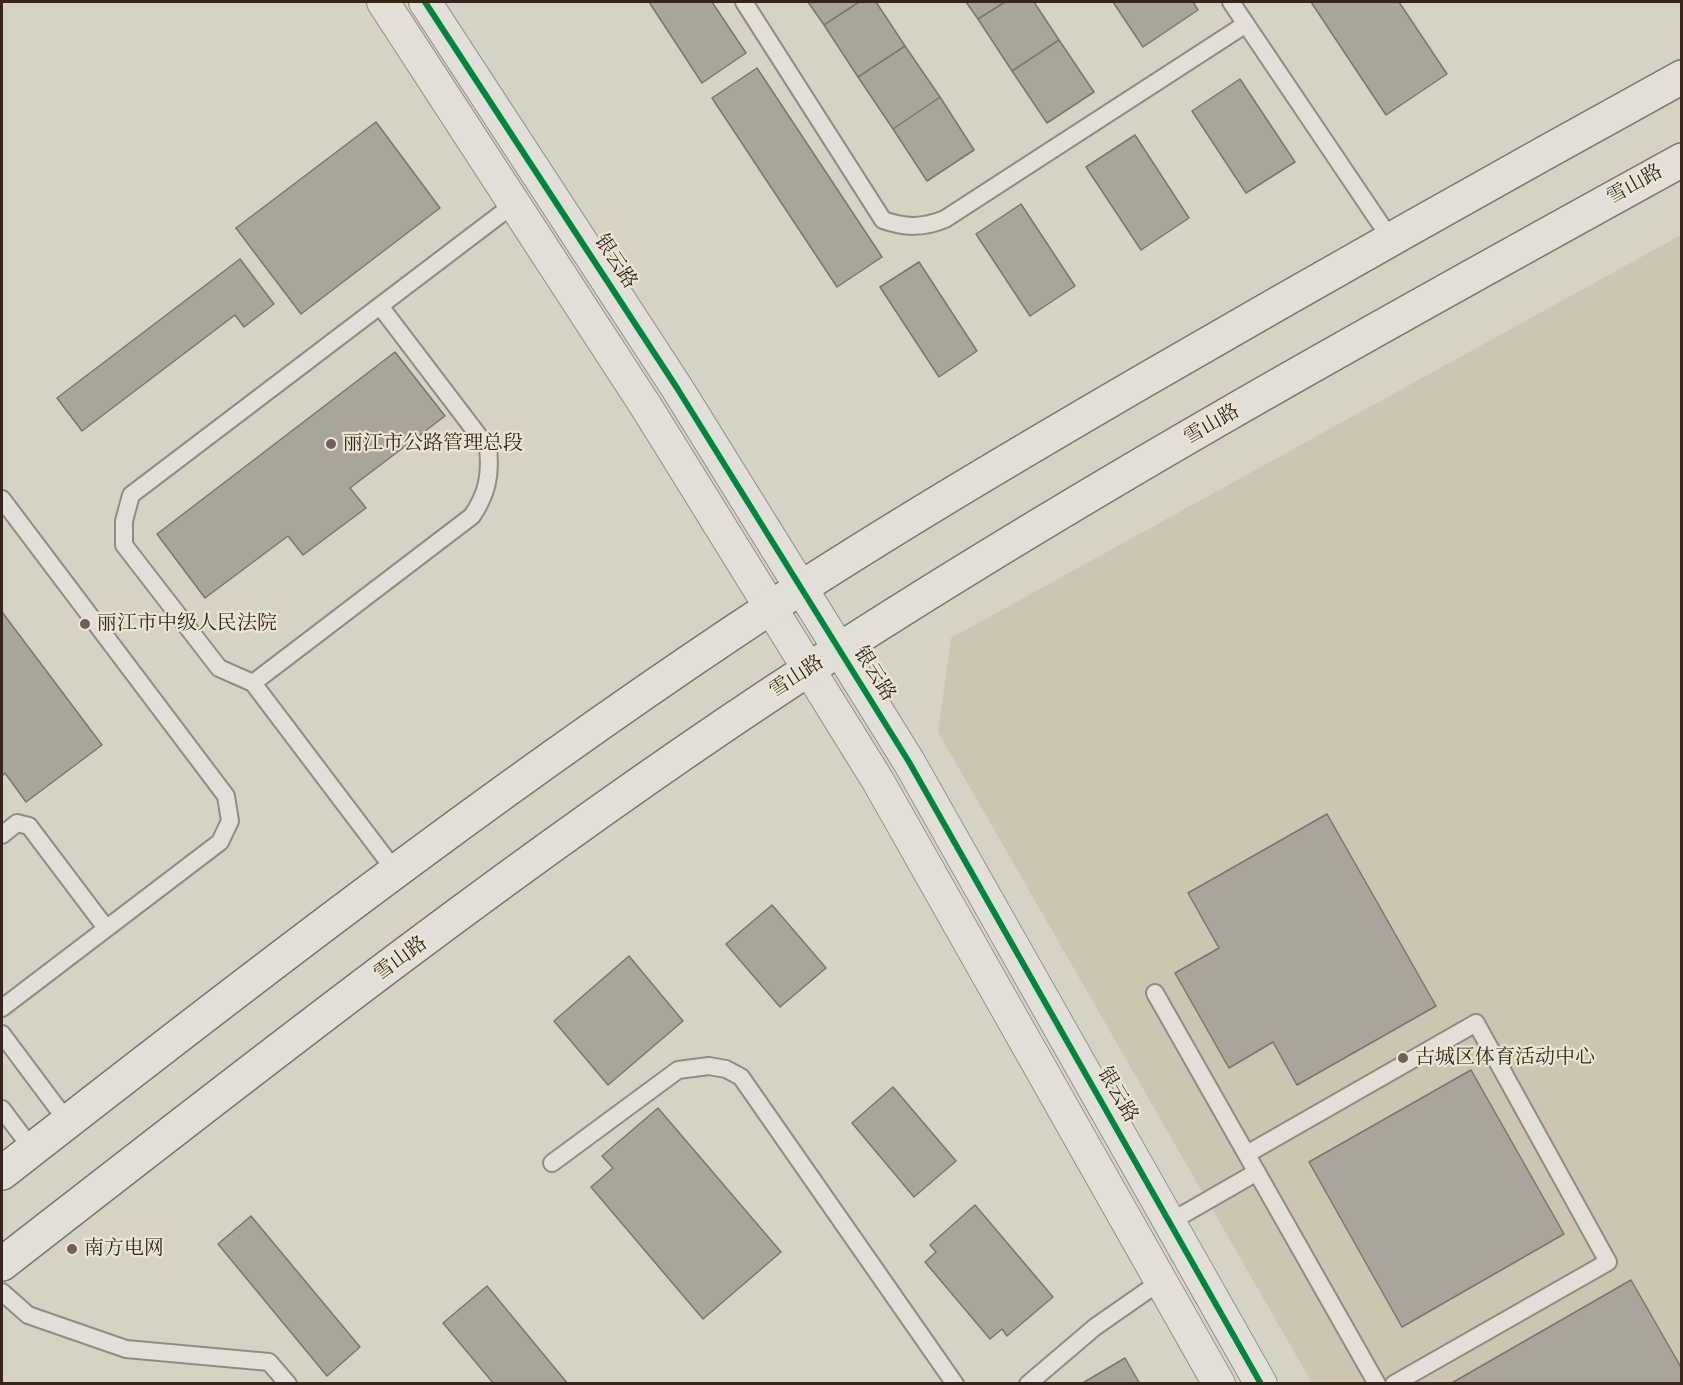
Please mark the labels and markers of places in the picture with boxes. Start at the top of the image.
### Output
place label: 丽江市公路管理总段 [343,432,523,456]
marker: 丽江市公路管理总段 [324,437,338,451]
place label: 丽江市中级人民法院 [97,612,277,636]
marker: 丽江市中级人民法院 [78,617,92,631]
place label: 古城区体育活动中心 [1415,1046,1595,1070]
marker: 古城区体育活动中心 [1396,1051,1410,1065]
place label: 南方电网 [84,1237,164,1261]
marker: 南方电网 [65,1242,79,1256]

